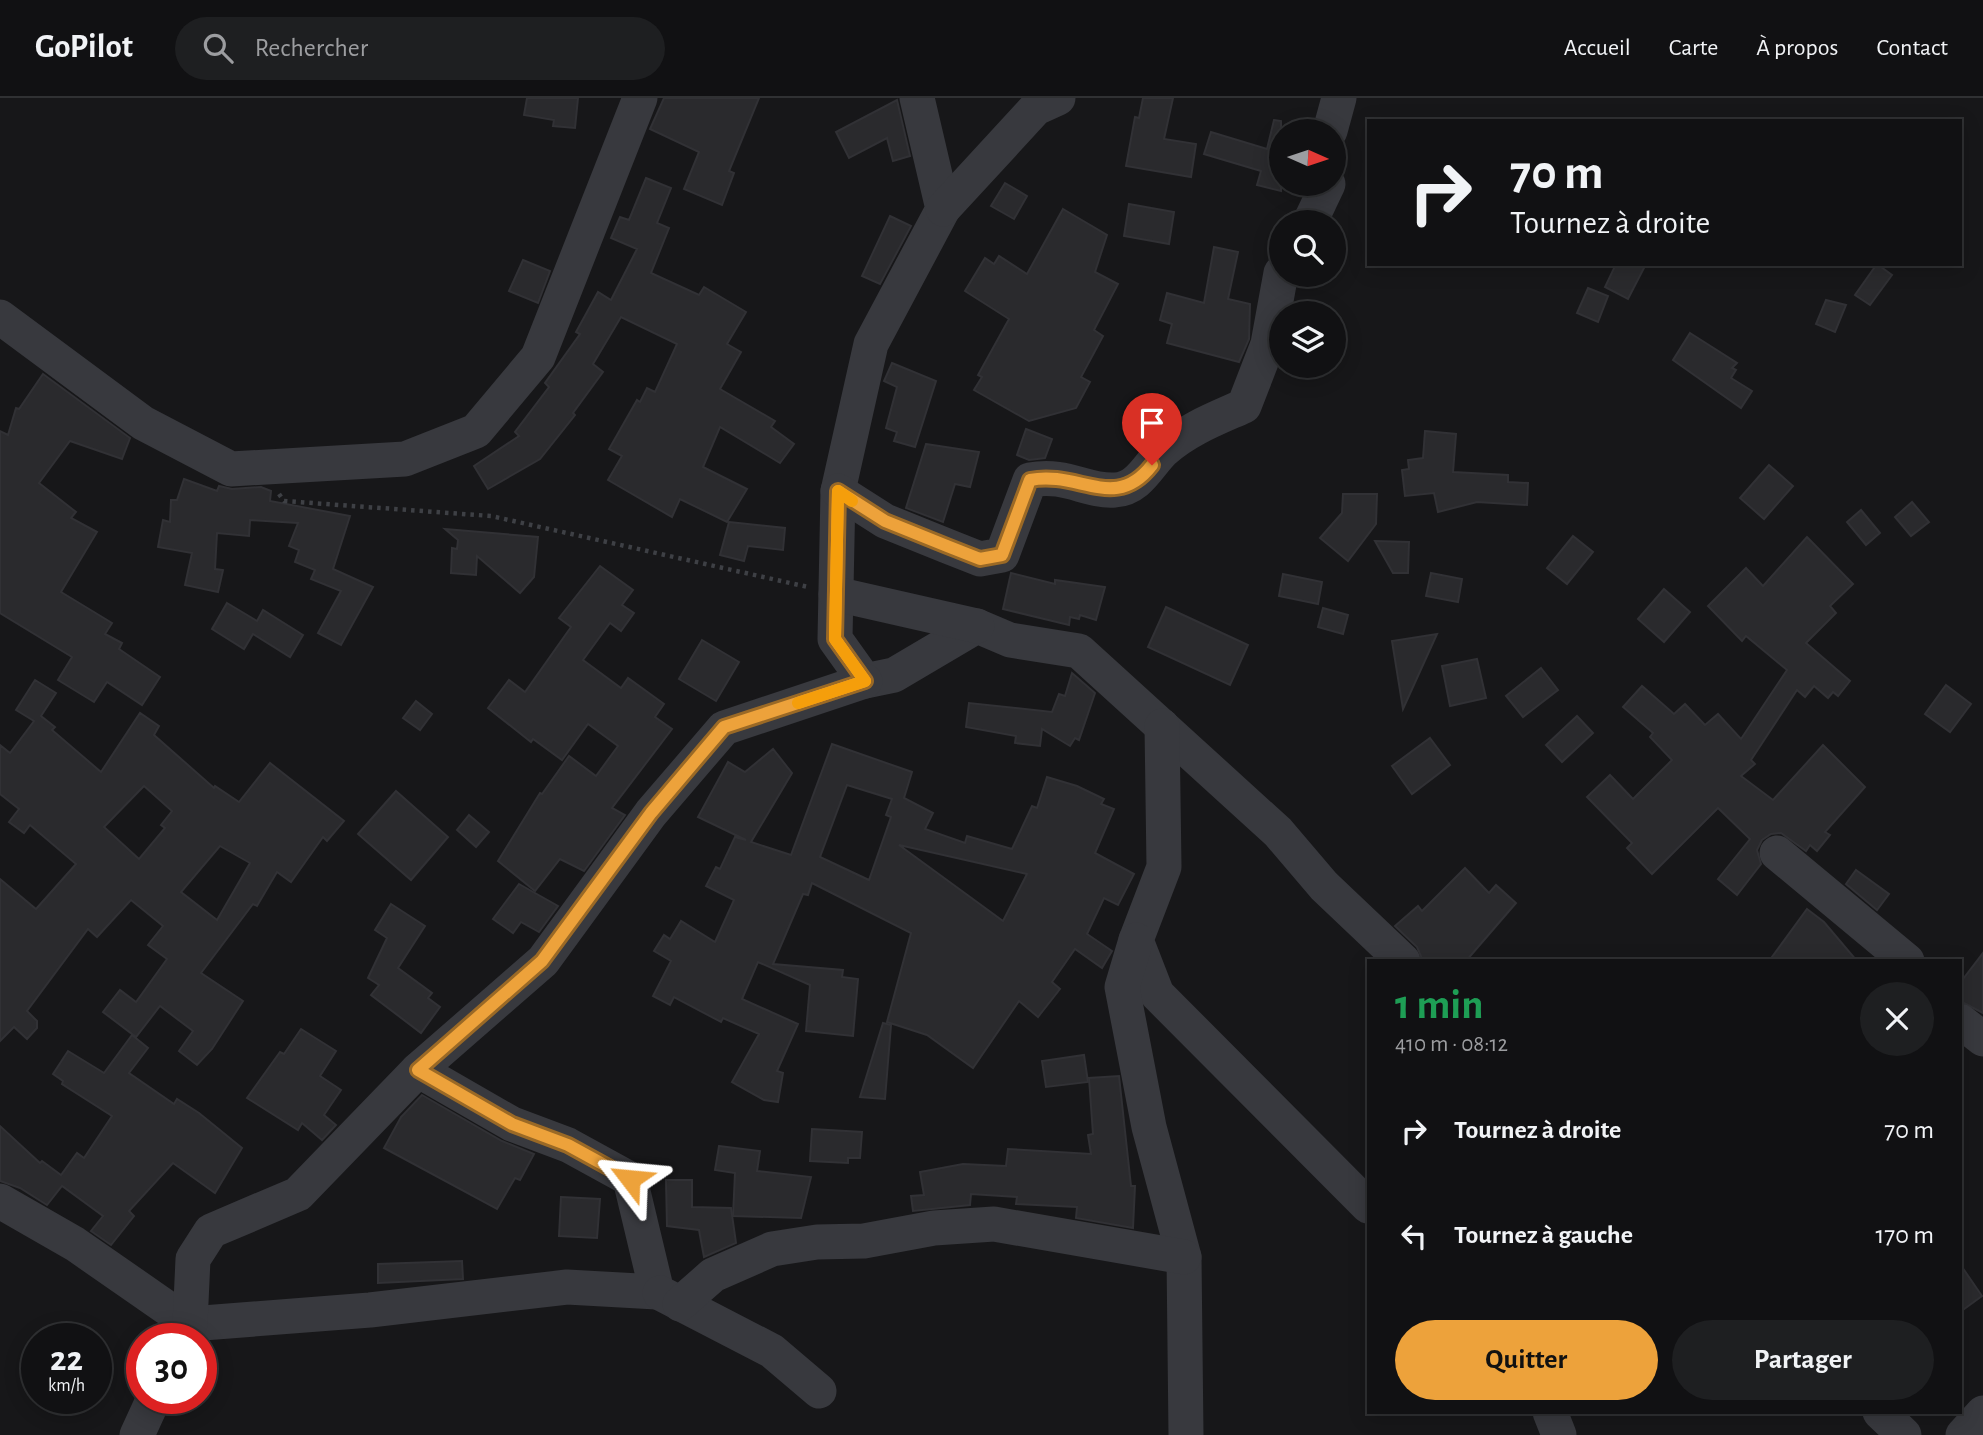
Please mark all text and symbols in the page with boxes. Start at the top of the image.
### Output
search box [175,17,665,80]
icon: search [199,29,237,67]
text: GoPilot [35,31,133,64]
text: Rechercher [255,35,368,61]
text: Accueil [1564,36,1631,60]
text: Carte [1669,36,1718,60]
text: À propos [1756,36,1838,60]
text: Contact [1876,36,1948,60]
north arrow [1269,119,1346,196]
map controls [1269,119,1346,378]
icon: right [1395,147,1486,238]
text: 70 m [1510,149,1604,198]
text: Tournez à droite [1510,207,1710,239]
button: search [1269,210,1346,287]
button: layers [1269,301,1346,378]
pin [1122,393,1182,465]
icon: arrive [1133,404,1171,442]
button: close [1860,982,1934,1056]
text: 1 min [1395,984,1484,1026]
text: 410 m · 08:12 [1395,1033,1508,1056]
icon: right [1395,1112,1433,1150]
text: Tournez à droite [1454,1117,1621,1143]
text: 70 m [1884,1117,1934,1143]
position arrow [593,1142,667,1216]
icon: left [1395,1217,1433,1255]
text: Tournez à gauche [1454,1222,1633,1248]
text: 170 m [1875,1222,1934,1248]
button: Quitter [1395,1320,1658,1400]
button: Partager [1672,1320,1934,1400]
speed limit sign: 30 [126,1323,217,1414]
text: 22 [50,1342,83,1377]
text: km/h [48,1377,85,1395]

